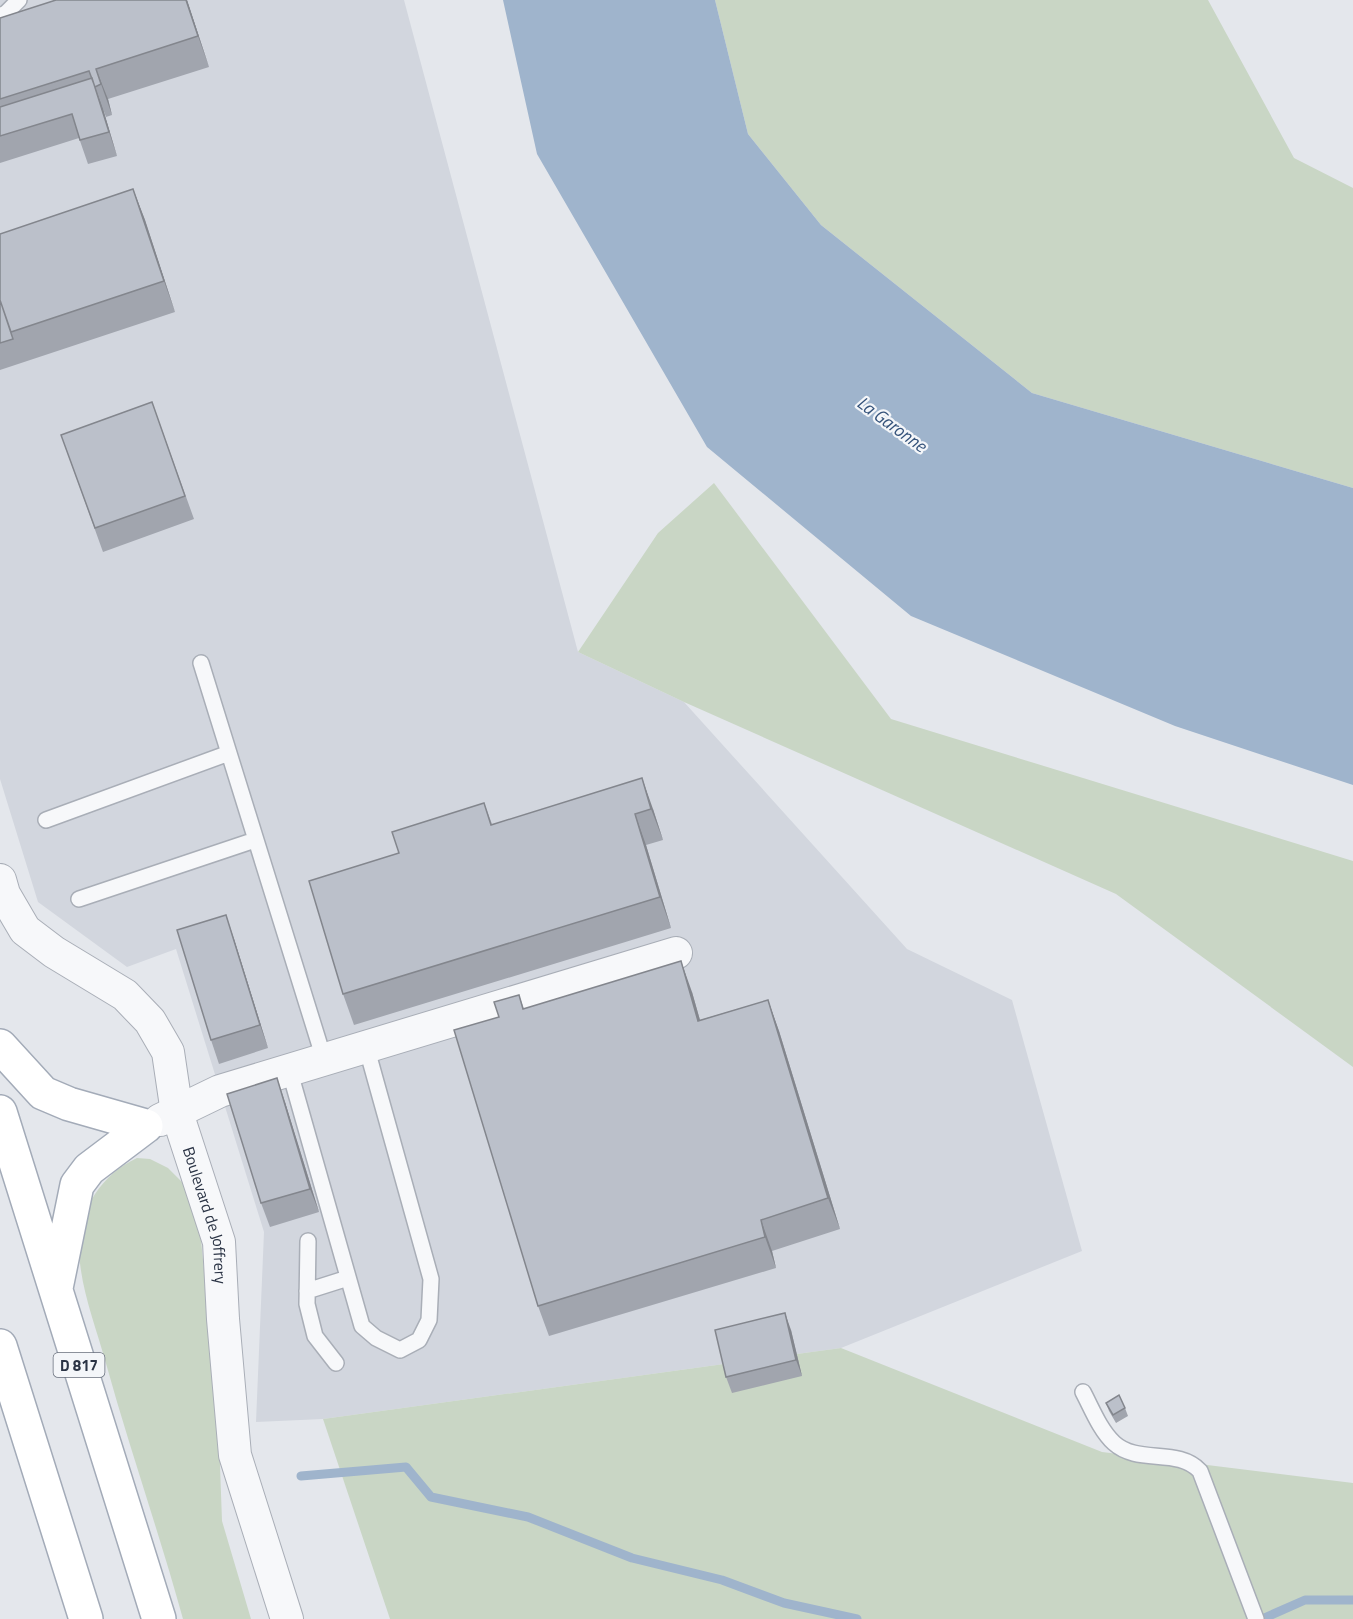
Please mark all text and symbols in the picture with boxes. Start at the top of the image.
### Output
water label: La Garonne [852,389,934,460]
street label: Boulevard de Joffrery [177,1143,233,1285]
road number: D 817 [54,1353,104,1377]

